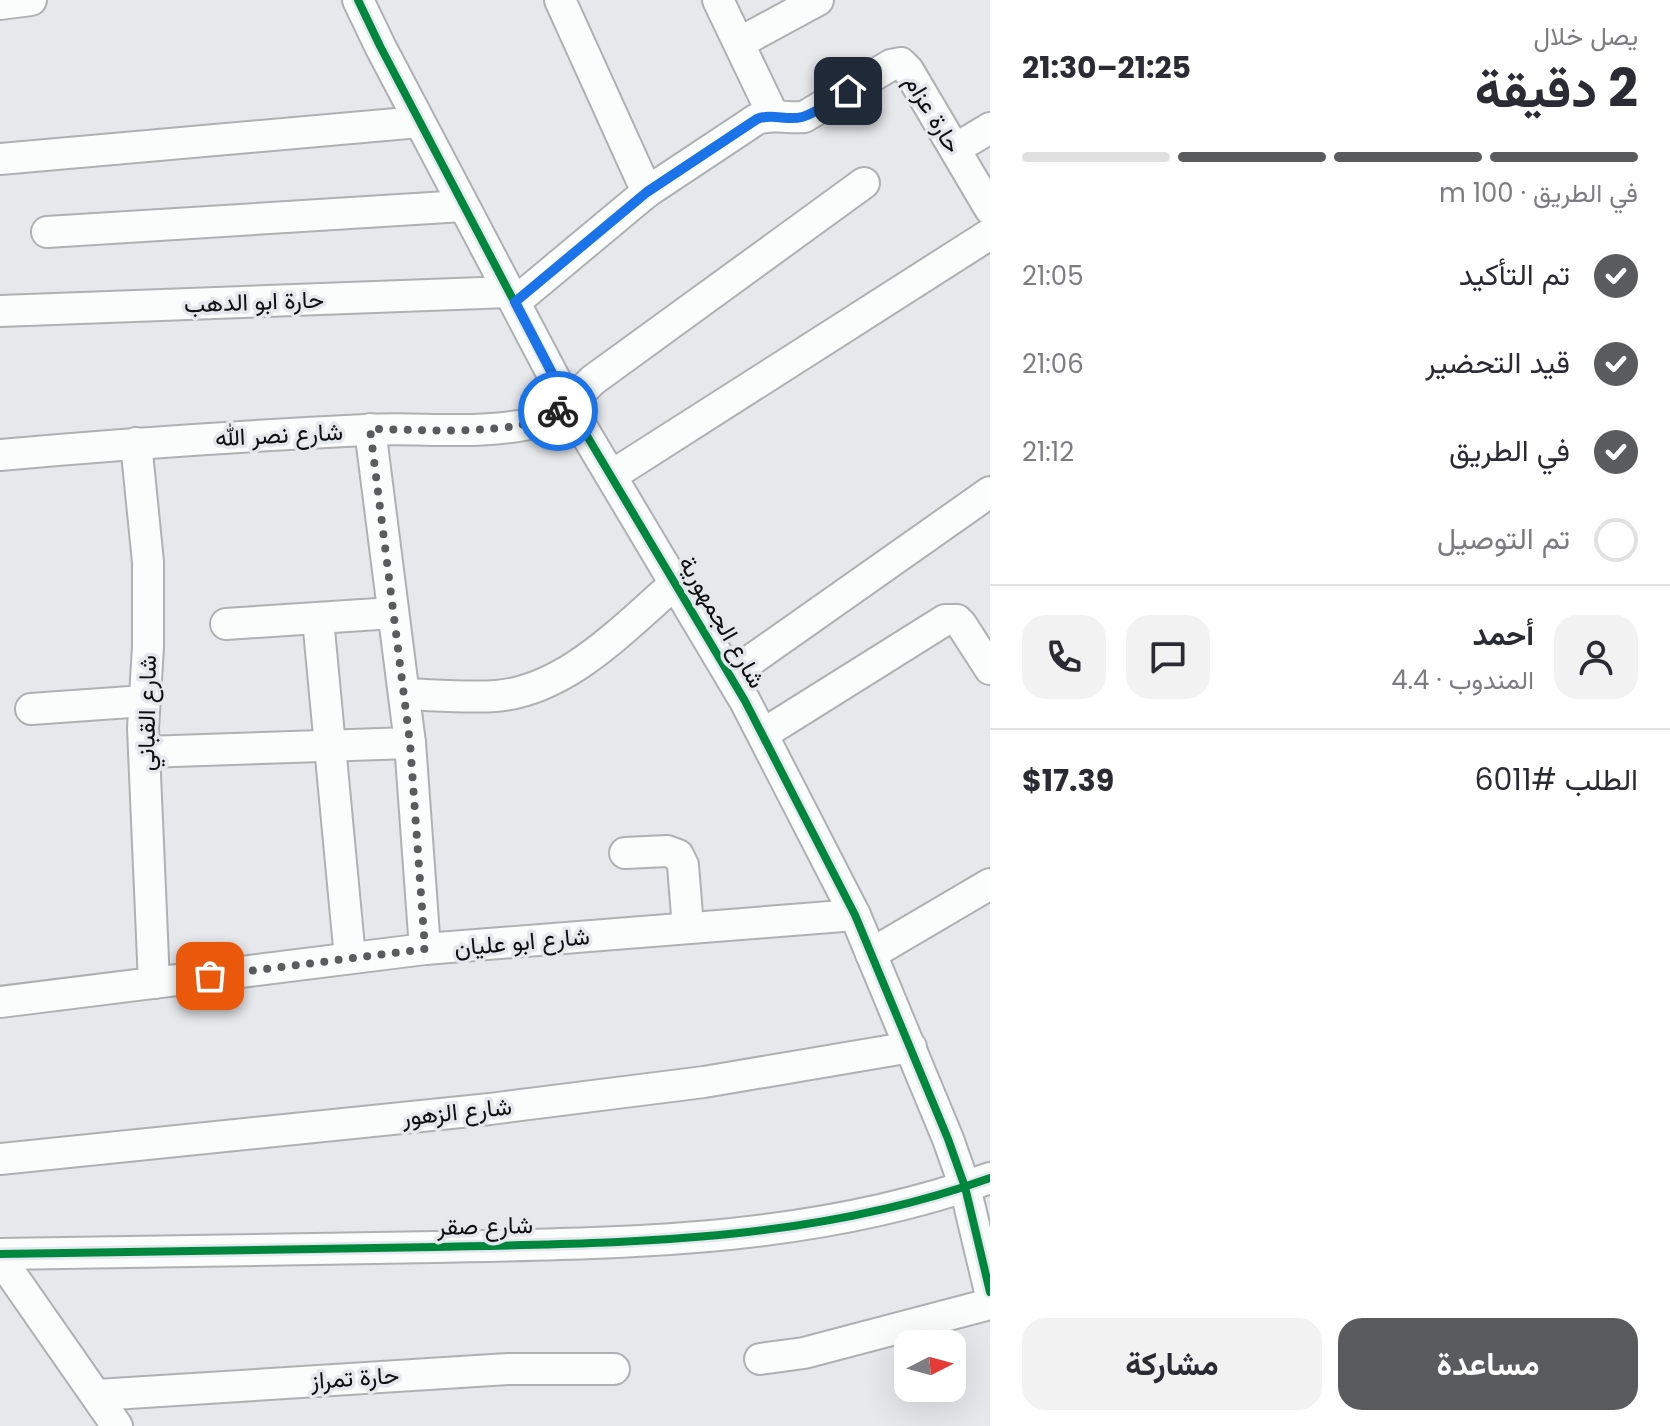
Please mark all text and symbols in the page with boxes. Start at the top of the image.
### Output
text: يصل خلال [1533,18,1638,54]
text: 21:25–21:30 [1022,46,1191,89]
text: 2 دقيقة [1475,52,1638,125]
pin [814,57,882,125]
street label: حارة عزام [897,68,970,159]
icon: home [826,69,870,113]
text: في الطريق · 100 m [1439,175,1638,211]
text: تم التأكيد [1459,253,1570,296]
icon: check [1594,254,1638,298]
text: 21:05 [1022,258,1083,294]
street label: حارة ابو الدهب [183,283,325,320]
text: قيد التحضير [1425,341,1570,384]
icon: check [1594,342,1638,386]
text: 21:06 [1022,346,1084,382]
courier [518,371,598,451]
icon: bike [536,389,580,433]
street label: شارع نصر الله [214,415,344,454]
text: في الطريق [1449,429,1570,472]
icon: check [1594,430,1638,474]
text: 21:12 [1022,434,1074,470]
text: تم التوصيل [1437,517,1570,560]
street label: شارع الجمهورية [671,549,774,694]
text: أحمد [1472,613,1534,656]
button: phone [1022,615,1106,699]
button: chat [1126,615,1210,699]
button: person [1554,615,1638,699]
street label: شارع القباني [129,655,167,771]
text: المندوب · 4.4 [1391,662,1534,698]
text: الطلب #6011 [1474,758,1638,801]
text: $17.39 [1022,759,1114,802]
street label: شارع ابو عليان [453,919,591,964]
pin [176,942,244,1010]
icon: bag [188,954,232,998]
street label: شارع الزهور [399,1089,513,1134]
street label: شارع صقر [436,1208,533,1243]
button: مشاركة [1022,1318,1322,1410]
button: مساعدة [1338,1318,1638,1410]
north arrow [894,1330,966,1402]
map controls [894,1330,966,1402]
street label: حارة تمراز [309,1358,400,1397]

